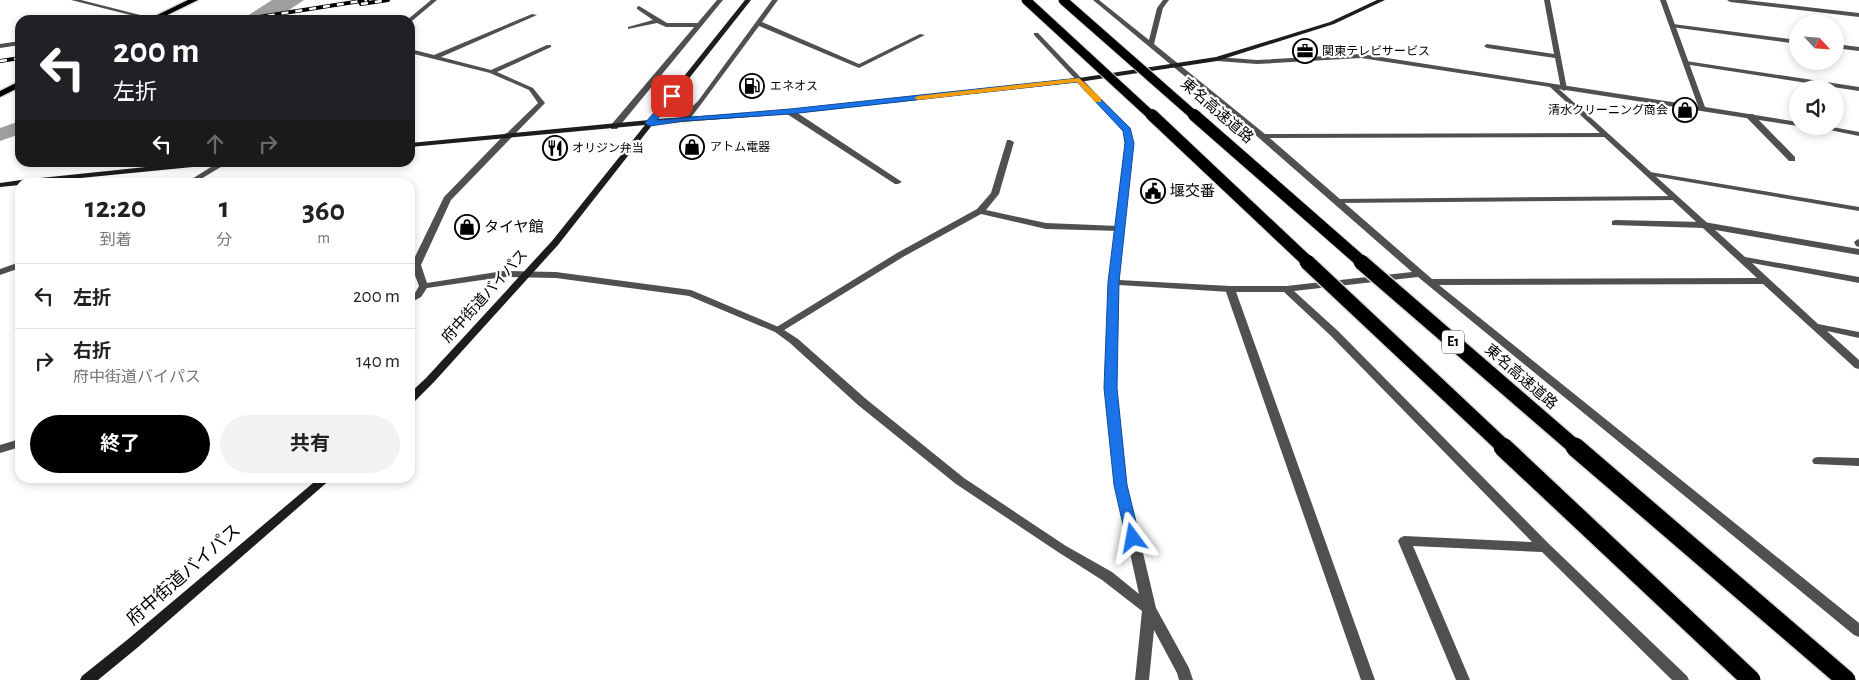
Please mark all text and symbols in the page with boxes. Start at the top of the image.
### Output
north arrow [1789,15,1844,70]
map controls [1789,15,1844,135]
text: 200 m [113,34,200,69]
icon: left [30,35,95,100]
office icon: 関東テレビサービス [1292,38,1318,64]
place label: 関東テレビサービス [1322,45,1430,57]
fuel station icon: エネオス [739,73,765,99]
pin [651,75,693,117]
street label: 東名高速道路 [1178,75,1257,146]
place label: エネオス [770,80,818,92]
button: sound [1789,80,1844,135]
text: 左折 [113,81,157,103]
icon: arrive [658,82,686,110]
shop icon: 清水クリーニング商会 [1672,97,1698,123]
place label: 清水クリーニング商会 [1548,103,1668,116]
icon: left [148,130,176,158]
icon: ahead [201,130,229,158]
icon: right [254,130,282,158]
shop icon: アトム電器 [679,134,705,160]
restaurant icon: オリジン弁当 [542,135,568,161]
place label: アトム電器 [710,141,770,153]
place label: オリジン弁当 [572,142,644,154]
public building icon: 堰交番 [1140,178,1166,204]
place label: 堰交番 [1170,183,1215,199]
text: 12:20 [85,193,146,223]
text: 1 [219,193,230,223]
text: 360 [302,196,345,226]
shop icon: タイヤ館 [454,214,480,240]
place label: タイヤ館 [484,219,544,235]
text: m [317,230,330,246]
text: 到着 [100,232,132,248]
text: 分 [216,232,232,248]
street label: 府中街道バイパス [439,246,531,345]
icon: left [30,282,58,310]
text: 200 m [353,287,400,306]
text: 左折 [73,289,111,308]
road number: E1 [1442,331,1464,354]
street label: 東名高速道路 [1482,341,1561,412]
text: 右折 [73,342,111,361]
icon: right [30,347,58,375]
text: 140 m [356,352,400,371]
text: 府中街道バイパス [73,369,201,385]
button: 終了 [30,415,210,473]
button: 共有 [220,415,400,473]
position arrow [1106,511,1158,563]
street label: 府中街道バイパス [123,520,244,629]

